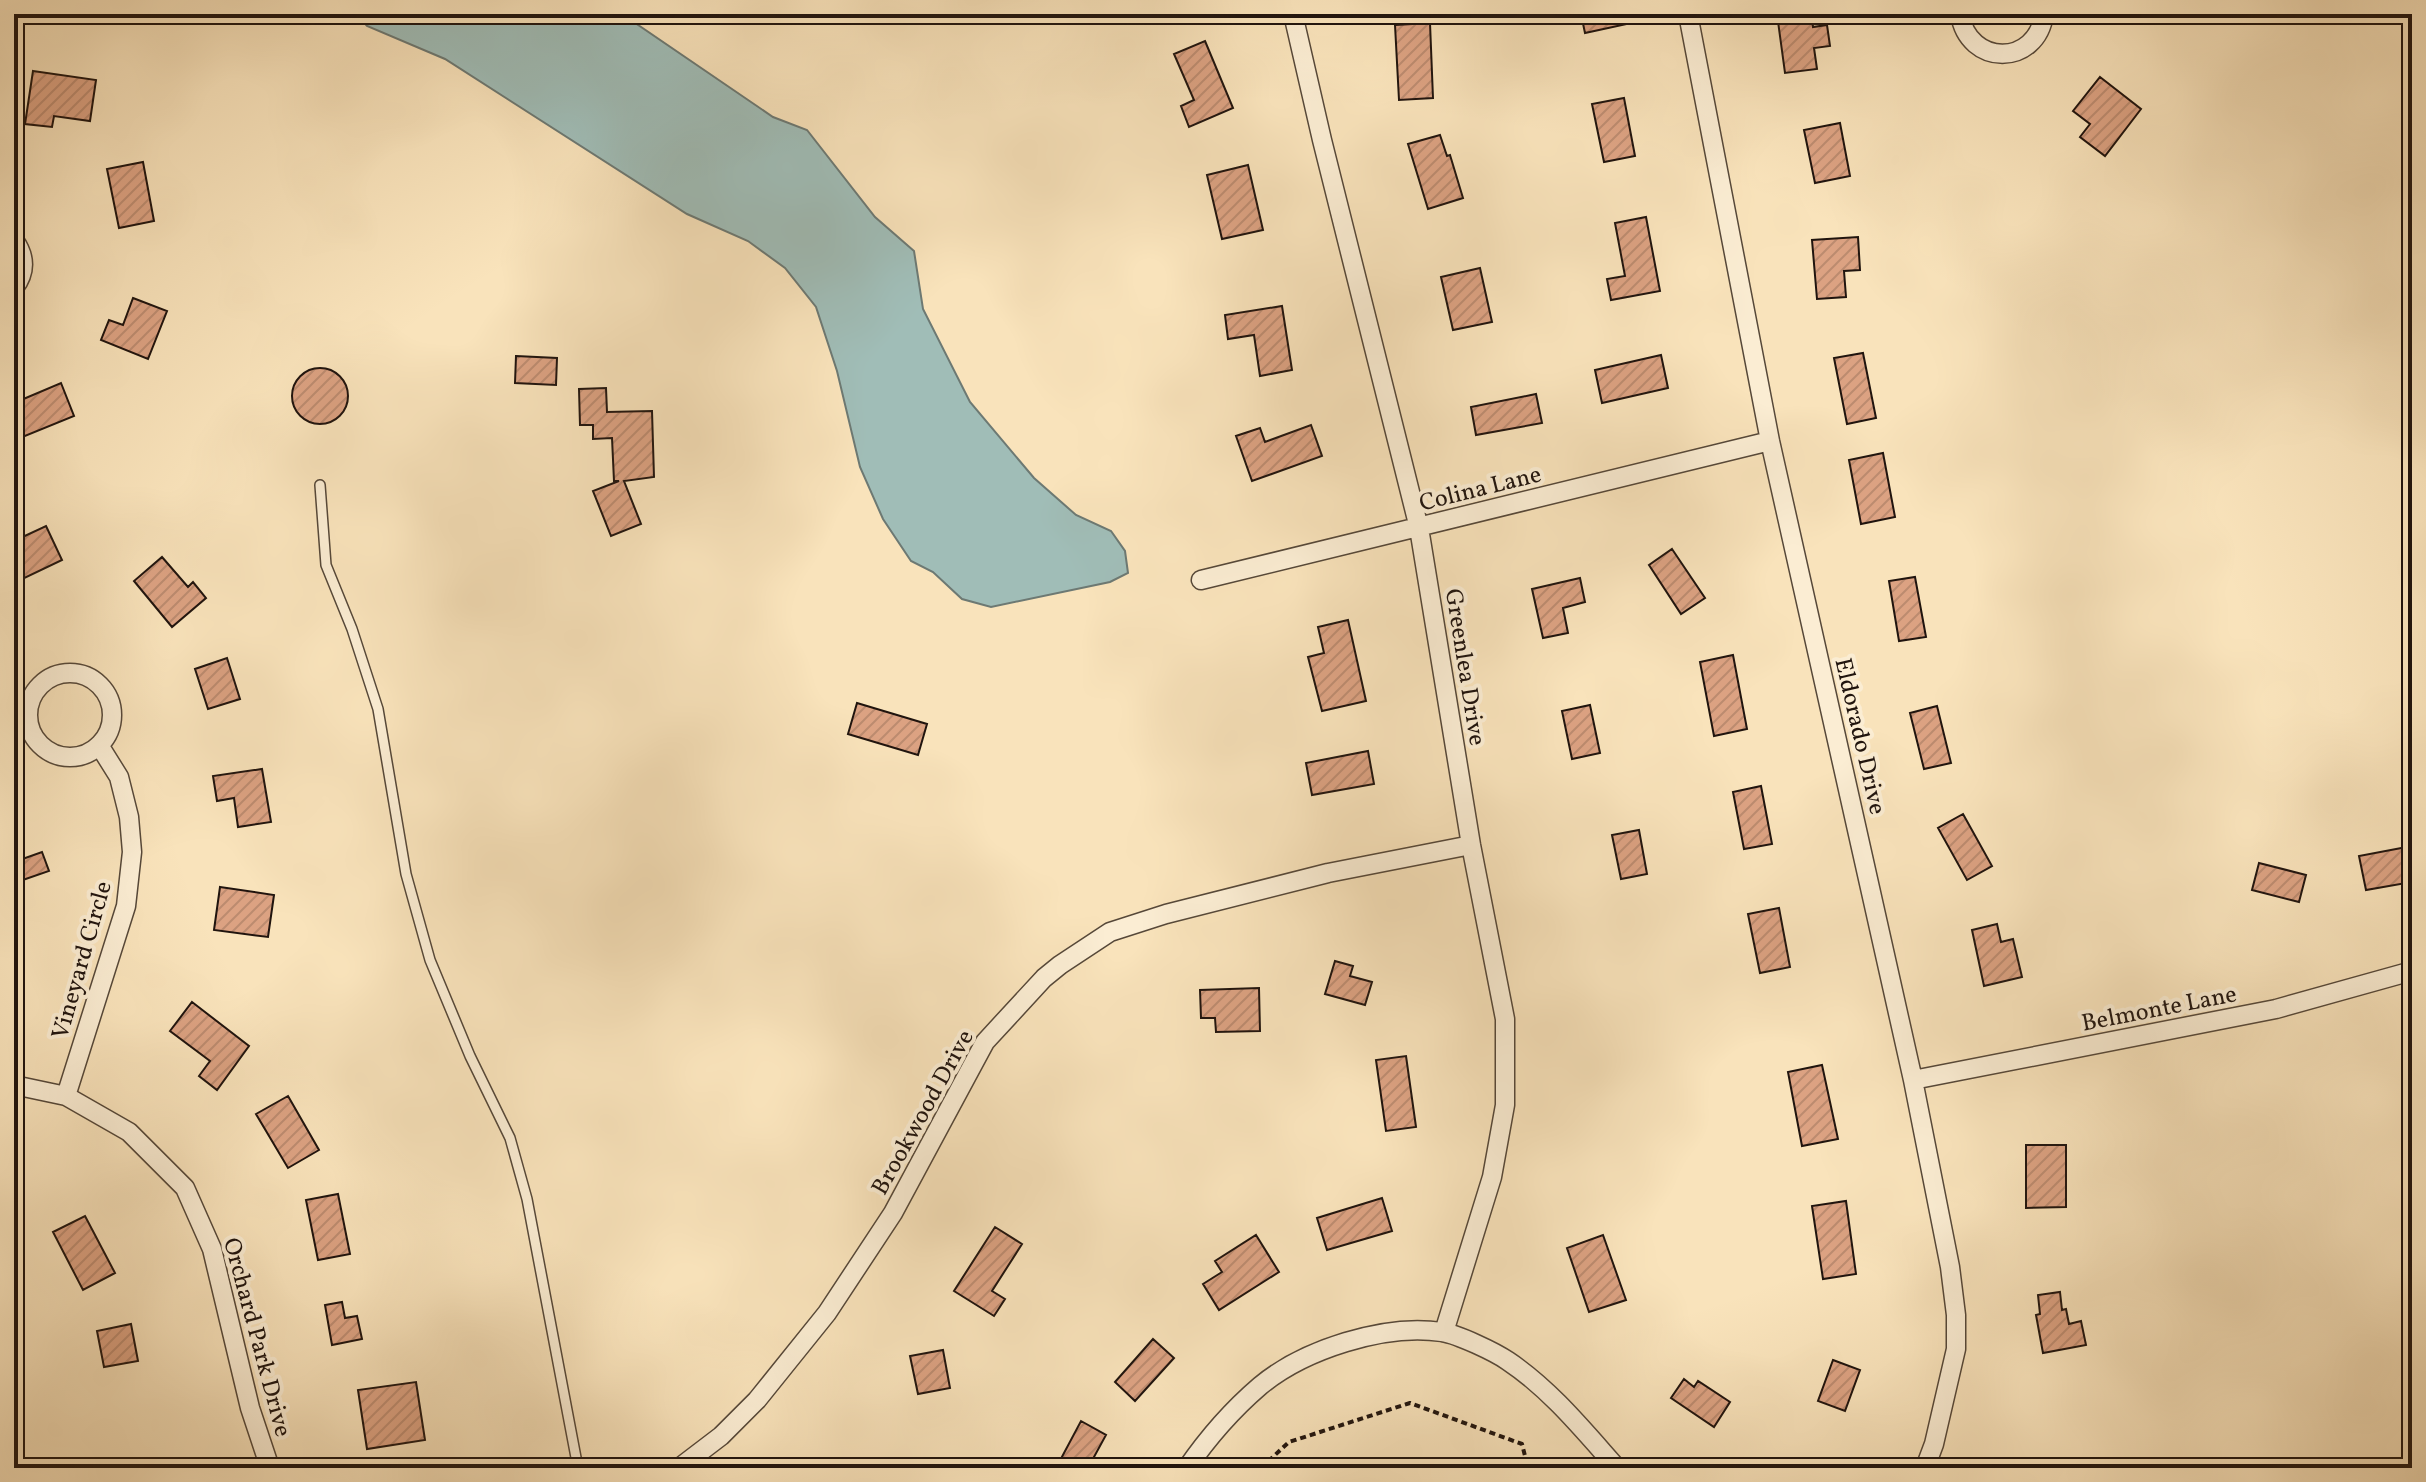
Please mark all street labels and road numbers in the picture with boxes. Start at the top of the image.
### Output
street label: Colina Lane [1416,458,1545,522]
street label: Greenlea Drive [1435,586,1493,748]
street label: Eldorado Drive [1825,655,1894,818]
street label: Vineyard Circle [44,878,122,1044]
street label: Belmonte Lane [2079,978,2240,1042]
street label: Brookwood Drive [864,1024,983,1202]
street label: Orchard Park Drive [213,1234,299,1441]

